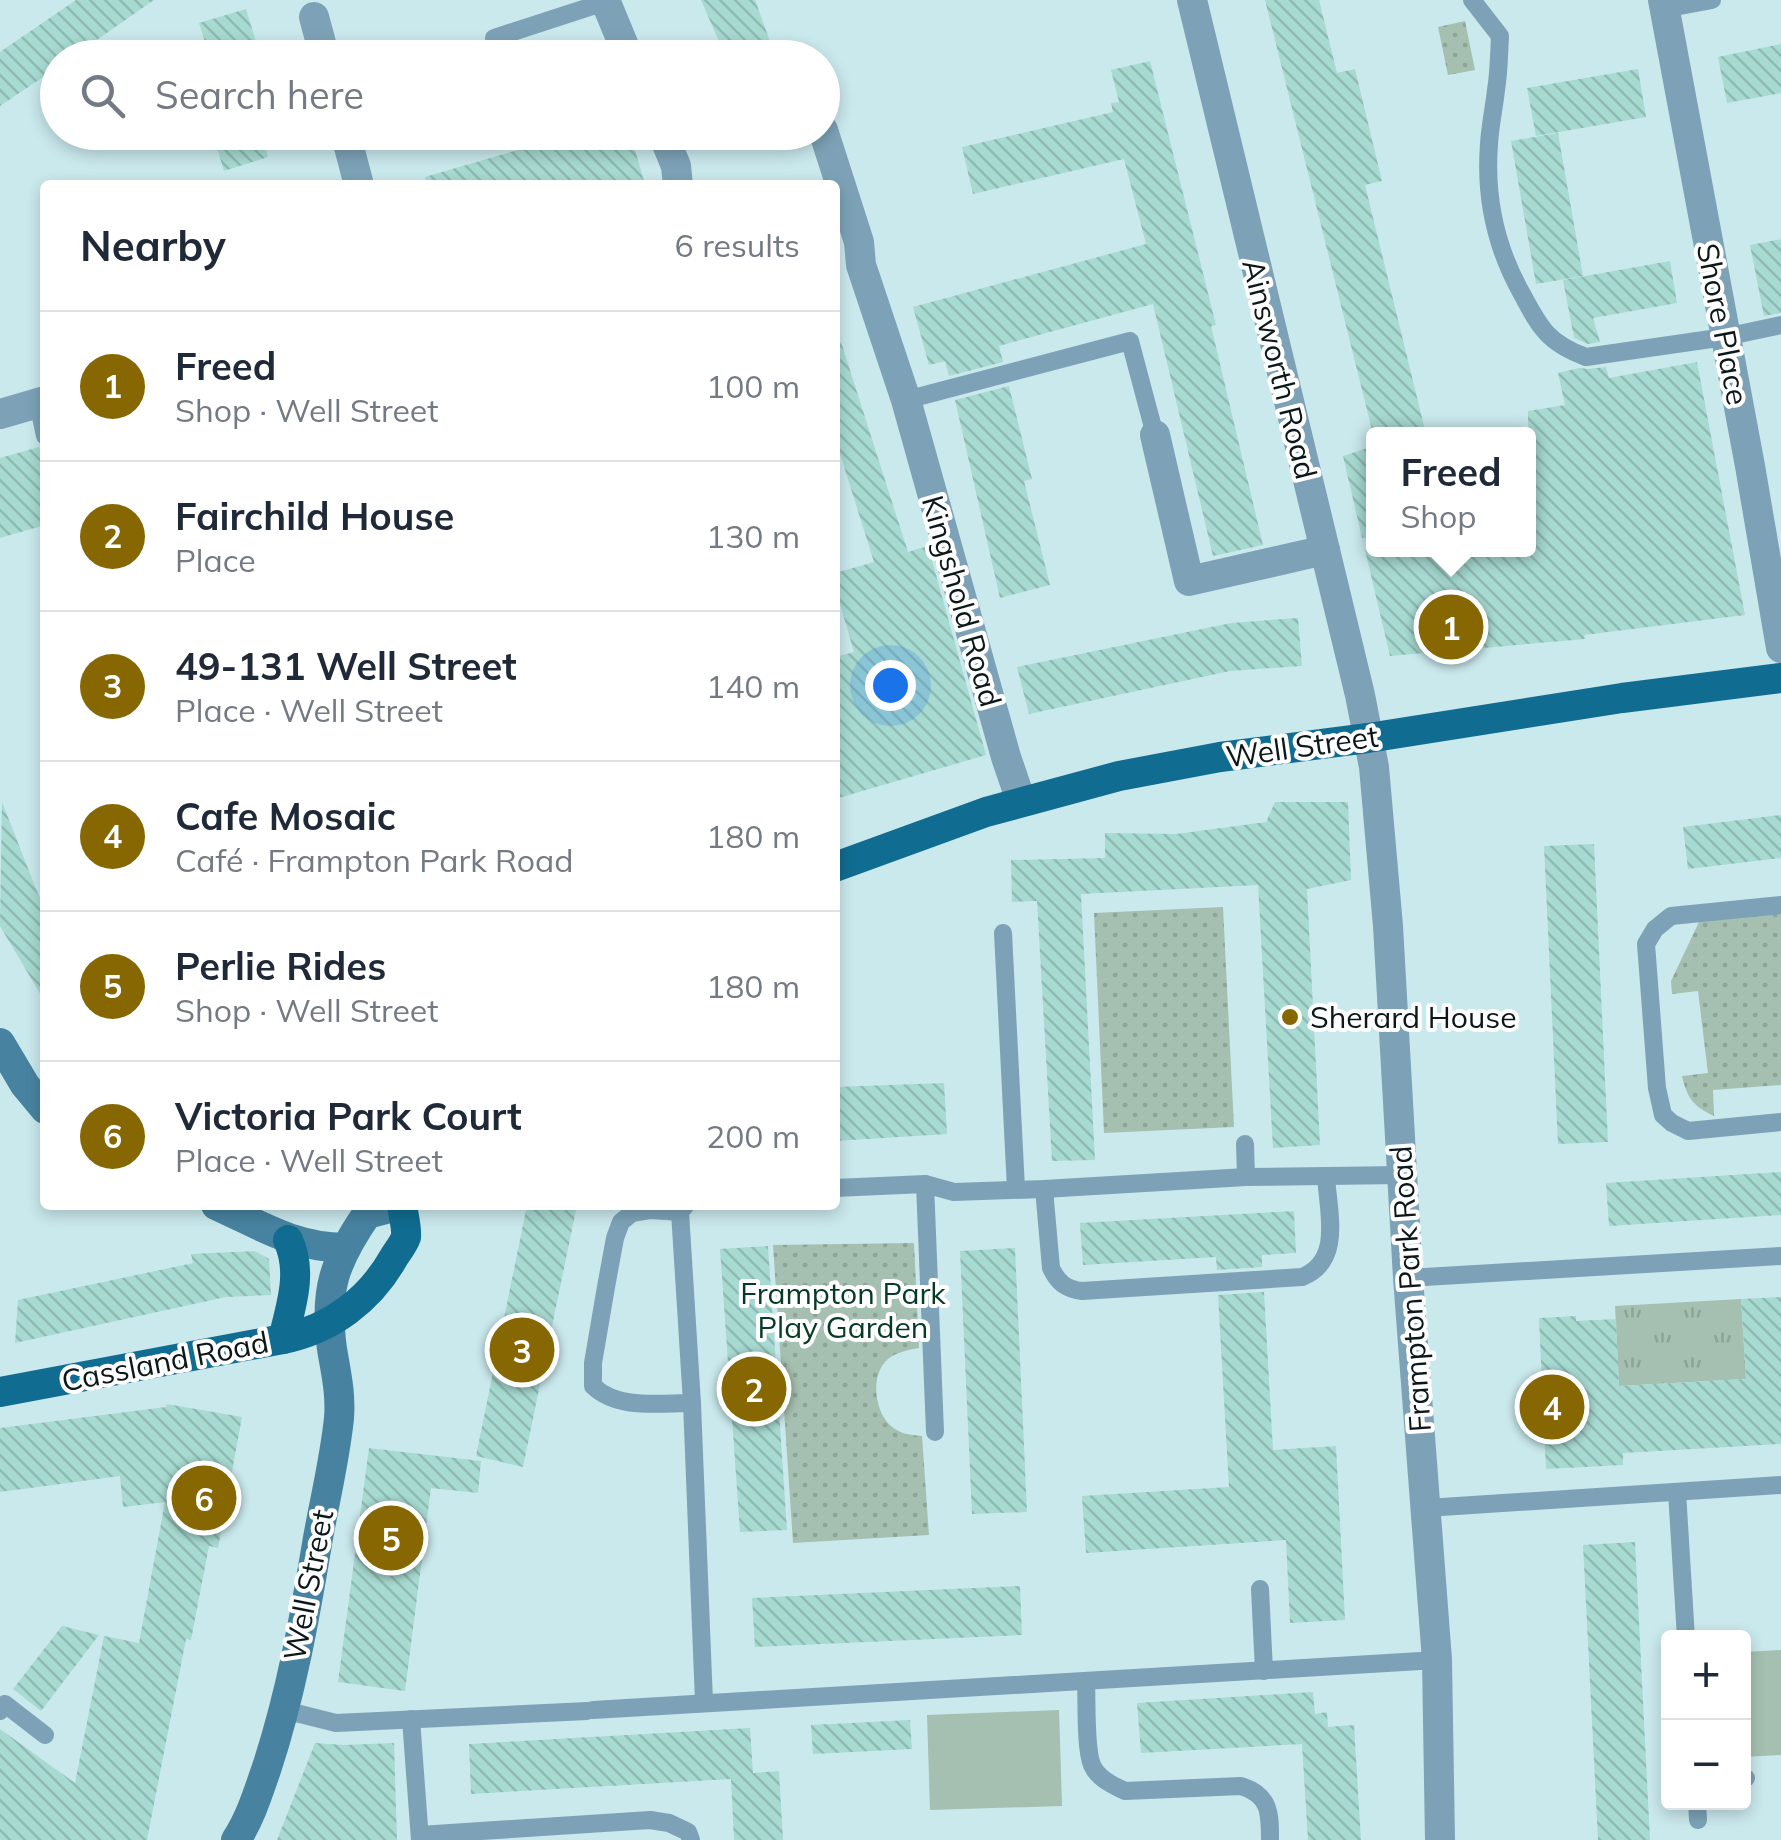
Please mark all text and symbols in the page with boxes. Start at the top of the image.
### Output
search box [40,40,840,150]
icon: search [75,68,130,123]
text: Search here [155,71,364,119]
text: Nearby [80,219,226,272]
text: 6 results [675,225,800,265]
street label: Shore Place [1689,240,1757,408]
street label: Ainsworth Road [1234,255,1326,483]
text: Freed [175,342,276,390]
text: 1 [103,366,122,406]
text: 100 m [706,366,800,406]
text: Shop · Well Street [175,390,438,430]
popup [1366,427,1536,557]
text: Freed [1400,448,1502,496]
street label: Kingshold Road [914,491,1010,711]
text: Fairchild House [175,492,454,540]
text: Shop [1400,496,1477,536]
text: 2 [103,516,122,556]
text: 130 m [706,516,800,556]
text: Place [175,540,256,580]
pin: 1 [1418,590,1484,664]
text: 49-131 Well Street [175,642,517,690]
your location [865,660,916,711]
text: 3 [103,666,122,706]
text: 140 m [706,666,800,706]
text: Place · Well Street [175,690,443,730]
street label: Well Street [1224,717,1380,775]
text: Cafe Mosaic [175,792,396,840]
text: 4 [103,816,122,856]
text: 180 m [706,816,800,856]
text: Café · Frampton Park Road [175,840,573,880]
text: Perlie Rides [175,942,386,990]
text: 5 [103,966,122,1006]
text: 180 m [706,966,800,1006]
text: Shop · Well Street [175,990,438,1030]
place label: Sherard House [1310,998,1516,1036]
marker: Sherard House [1279,1006,1301,1028]
text: Victoria Park Court [175,1092,522,1140]
text: 6 [103,1116,122,1156]
text: 200 m [706,1116,800,1156]
text: Place · Well Street [175,1140,443,1180]
street label: Frampton Park Road [1381,1145,1439,1433]
park label: Frampton Park Play Garden [740,1274,946,1346]
pin: 3 [490,1312,554,1388]
street label: Cassland Road [58,1322,272,1400]
pin: 2 [722,1352,786,1426]
pin: 4 [1520,1370,1584,1444]
pin: 6 [172,1460,236,1536]
pin: 5 [358,1500,424,1576]
street label: Well Street [275,1506,341,1664]
map controls [1661,1630,1751,1810]
button: + [1661,1630,1751,1720]
button: − [1661,1720,1751,1810]

